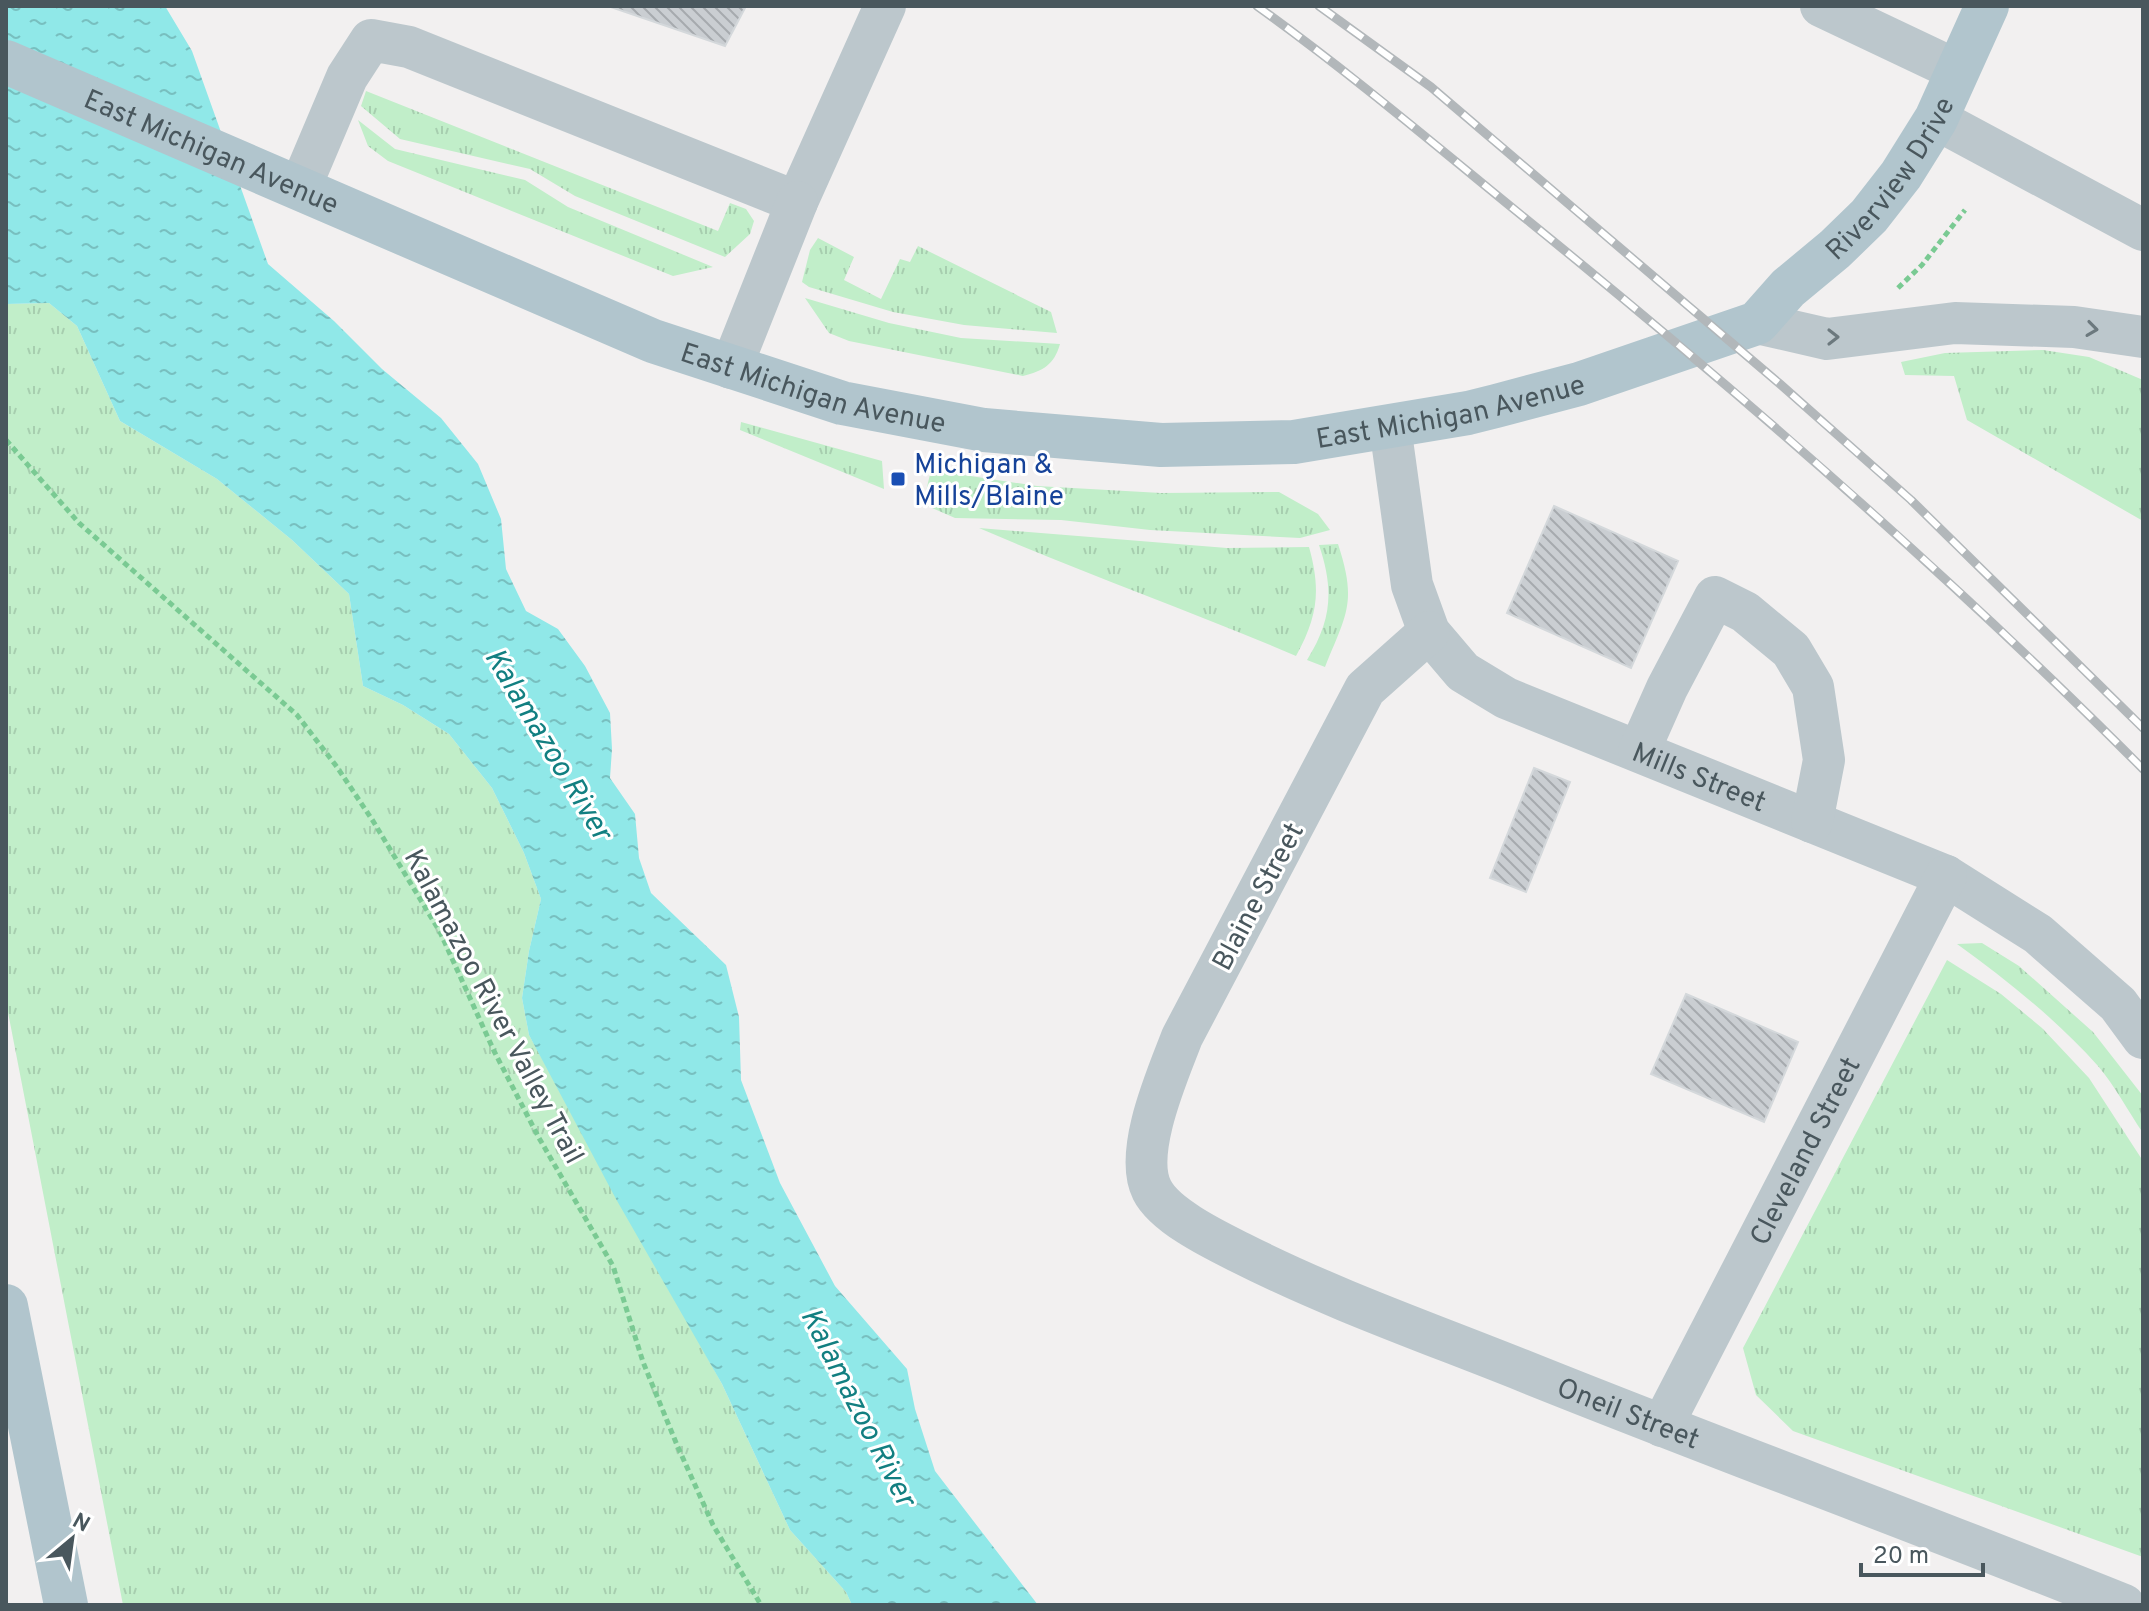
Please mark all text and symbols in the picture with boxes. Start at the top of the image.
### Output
street label: East Michigan Avenue [78,83,343,224]
street label: Riverview Drive [1819,92,1964,269]
one-way arrow [2085,320,2099,337]
one-way arrow [1827,328,1840,346]
street label: East Michigan Avenue [675,336,948,443]
street label: East Michigan Avenue [1314,368,1589,459]
place label: Michigan & Mills/Blaine [914,448,1064,516]
marker: Michigan & Mills/Blaine [889,470,907,488]
water label: Kalamazoo River [475,642,620,850]
street label: Mills Street [1626,736,1771,822]
street label: Blaine Street [1206,817,1314,978]
street label: Kalamazoo River Valley Trail [394,844,591,1171]
street label: Cleveland Street [1743,1052,1870,1252]
water label: Kalamazoo River [791,1303,924,1516]
street label: Oneil Street [1551,1371,1704,1459]
north arrow [32,1499,112,1579]
text: N [67,1508,94,1539]
scale bar [1861,1527,1983,1577]
text: 20 m [1873,1542,1929,1572]

